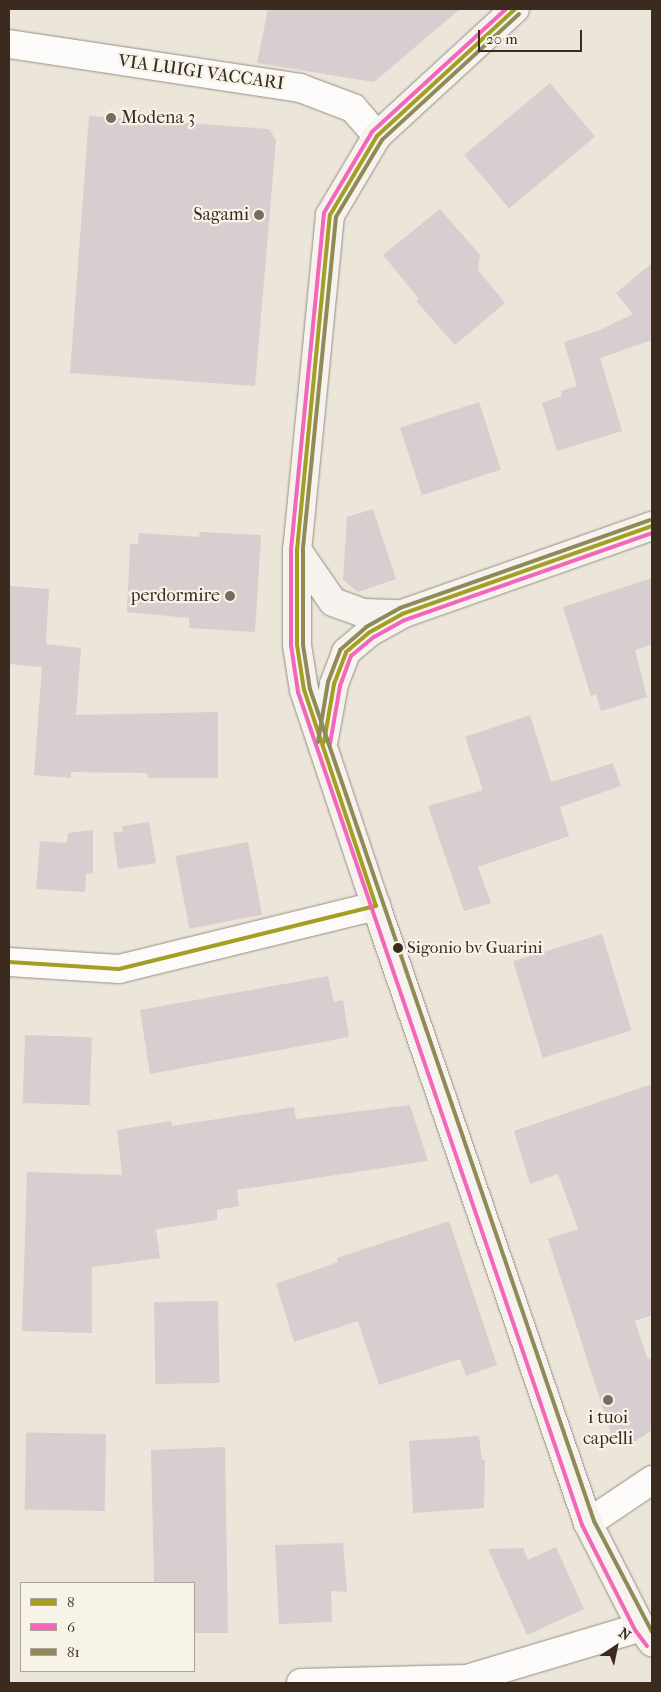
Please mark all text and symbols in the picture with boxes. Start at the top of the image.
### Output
scale bar [481,20,585,52]
text: 20 m [486,30,518,48]
street label: VIA LUIGI VACCARI [117,51,285,95]
place label: Modena 3 [121,107,195,129]
marker: Modena 3 [105,112,117,124]
place label: Sagami [193,204,249,226]
marker: Sagami [253,209,265,221]
place label: perdormire [131,585,220,607]
marker: perdormire [224,590,236,602]
place label: Sigonio bv Guarini [407,938,543,958]
marker: Sigonio bv Guarini [393,943,403,953]
marker: i tuoi capelli [602,1394,614,1406]
place label: i tuoi capelli [583,1408,633,1450]
legend [20,1582,195,1672]
text: 8 [67,1593,75,1611]
text: 6 [67,1618,75,1636]
north arrow [591,1622,641,1672]
text: N [616,1624,634,1644]
text: 81 [67,1643,80,1661]

